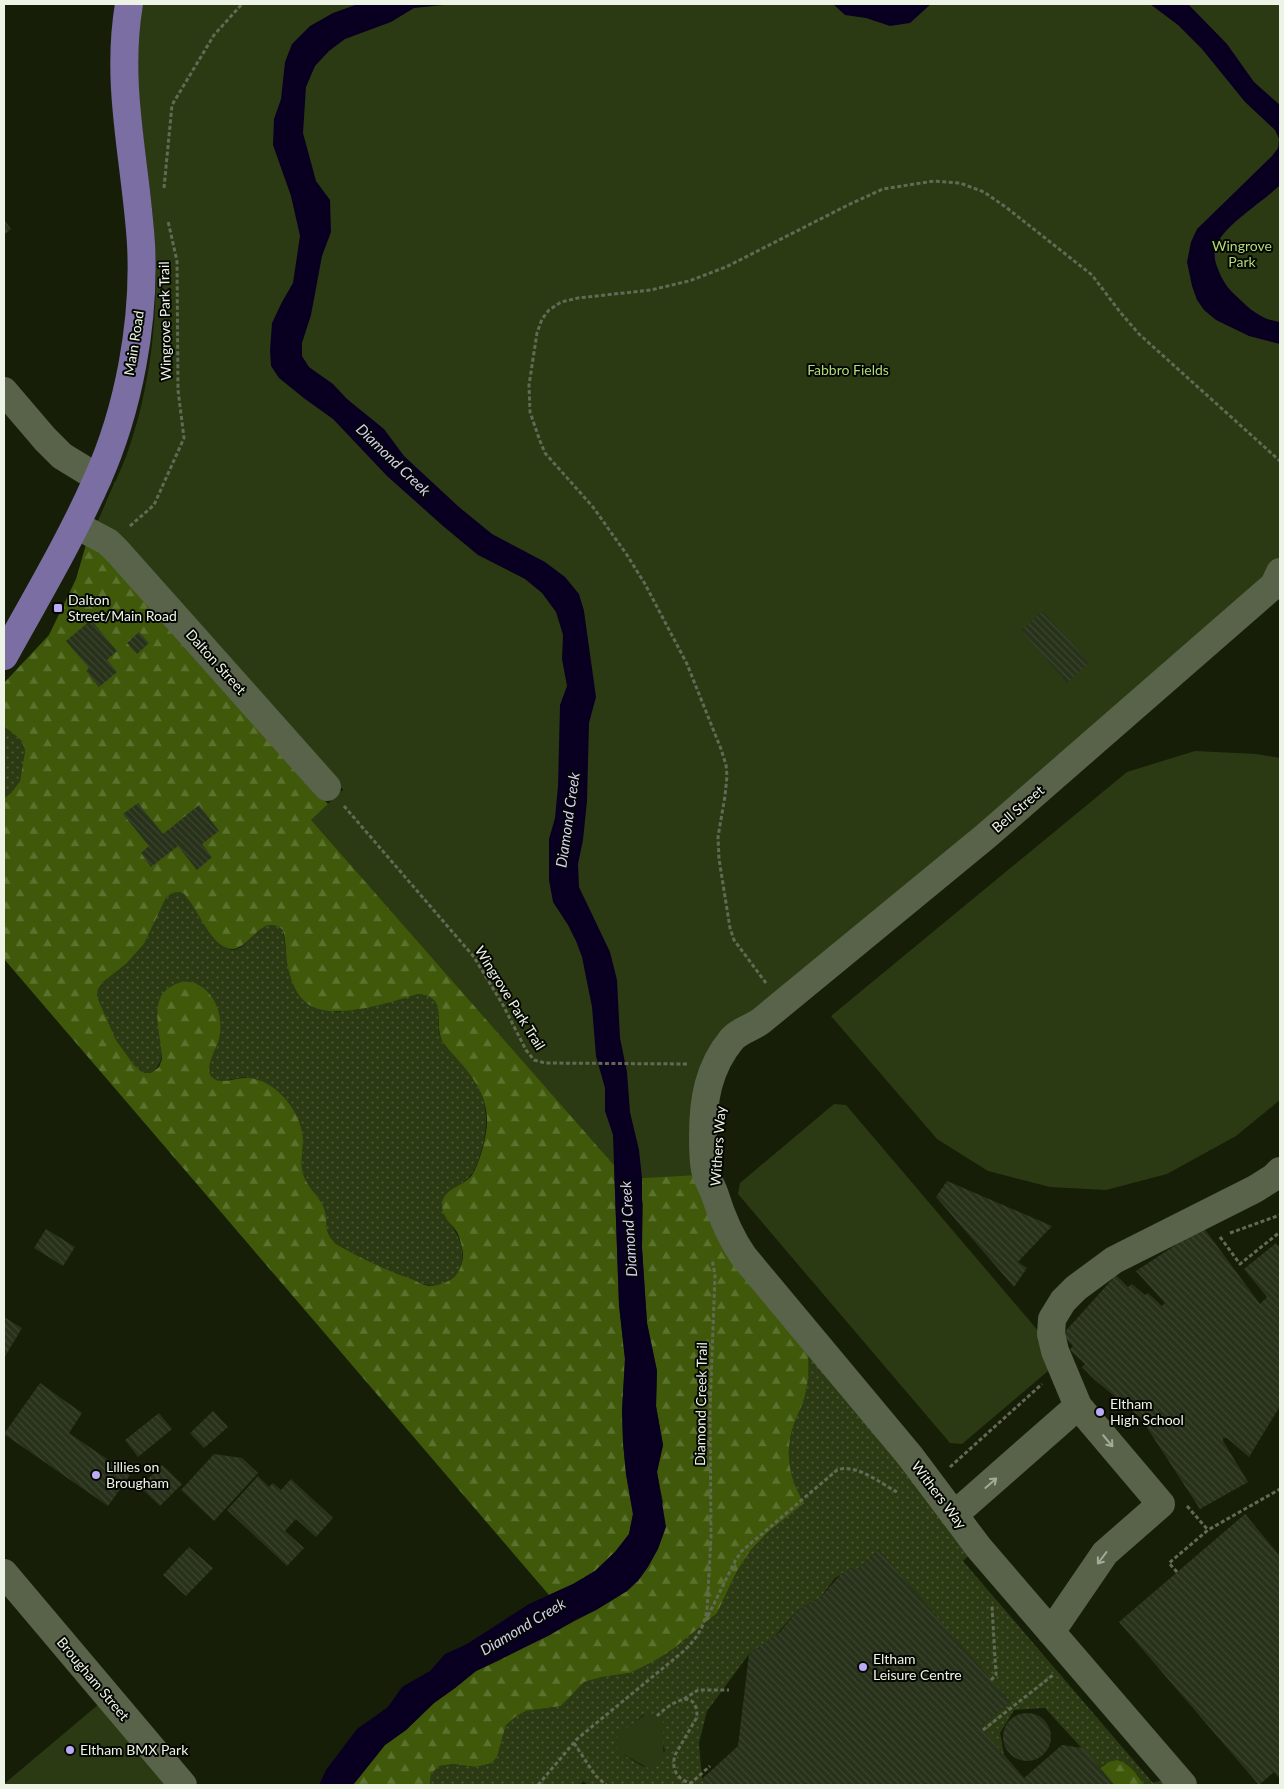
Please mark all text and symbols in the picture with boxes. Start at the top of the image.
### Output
park label: Wingrove Park [1212,237,1272,270]
street label: Wingrove Park Trail [155,261,174,381]
street label: Main Road [120,309,147,377]
park label: Fabbro Fields [807,361,889,378]
water label: Diamond Creek [353,419,435,500]
place label: Dalton Street/Main Road [68,591,177,624]
marker: Dalton Street/Main Road [52,602,64,614]
street label: Dalton Street [183,626,250,698]
water label: Diamond Creek [551,770,583,869]
street label: Bell Street [988,781,1047,836]
street label: Wingrove Park Trail [472,943,549,1053]
street label: Withers Way [706,1105,729,1187]
water label: Diamond Creek [616,1180,640,1278]
street label: Diamond Creek Trail [691,1342,710,1466]
place label: Eltham High School [1110,1395,1184,1428]
marker: Eltham High School [1094,1406,1106,1418]
one-way arrow [1102,1434,1113,1447]
place label: Lillies on Brougham [106,1458,169,1491]
street label: Withers Way [908,1458,971,1532]
marker: Lillies on Brougham [90,1469,102,1481]
one-way arrow [984,1477,997,1489]
one-way arrow [1097,1551,1108,1564]
water label: Diamond Creek [477,1593,569,1659]
street label: Brougham Street [54,1634,133,1724]
place label: Eltham Leisure Centre [873,1650,962,1683]
marker: Eltham Leisure Centre [857,1661,869,1673]
place label: Eltham BMX Park [80,1741,189,1758]
marker: Eltham BMX Park [64,1744,76,1756]

